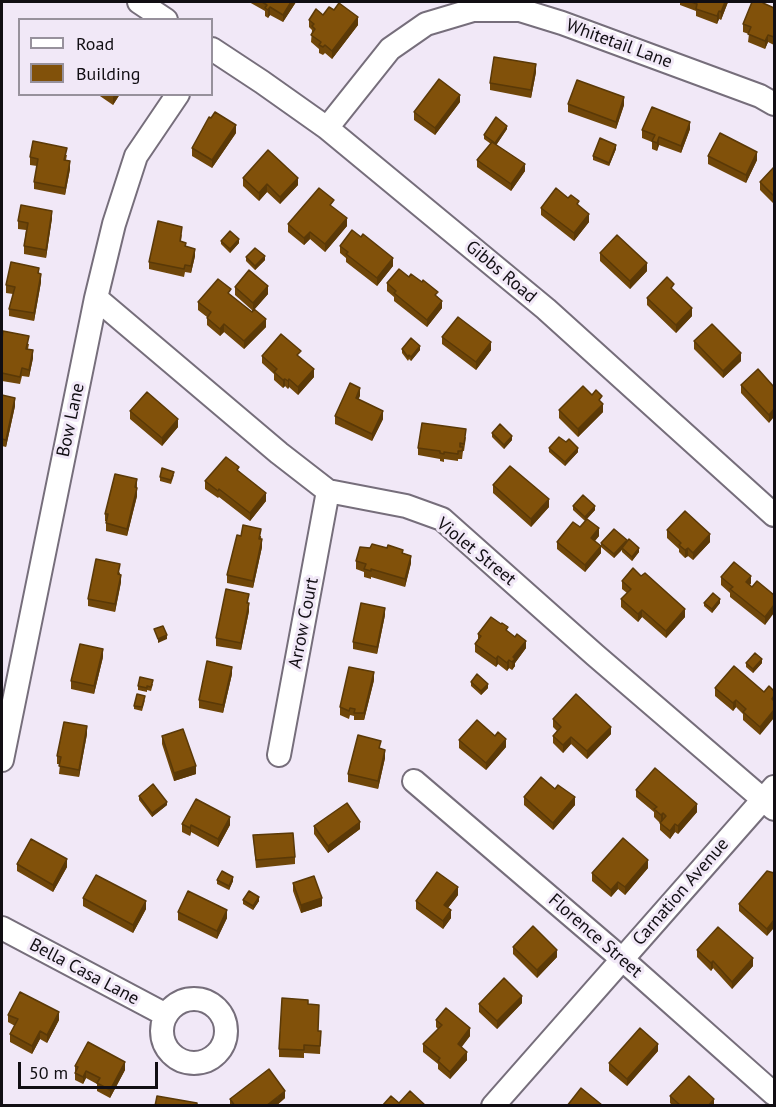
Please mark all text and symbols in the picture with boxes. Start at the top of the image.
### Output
street label: Whitetail Lane [563,15,675,73]
legend [18,18,213,96]
text: Road [76,32,114,55]
text: Building [76,62,140,85]
street label: Gibbs Road [461,236,541,308]
street label: Bow Lane [53,381,89,459]
street label: Violet Street [432,513,520,591]
street label: Arrow Court [285,576,323,670]
street label: Carnation Avenue [628,834,734,950]
street label: Florence Street [544,889,646,983]
street label: Bella Casa Lane [26,934,142,1010]
scale bar [21,1050,160,1088]
text: 50 m [29,1061,68,1084]

